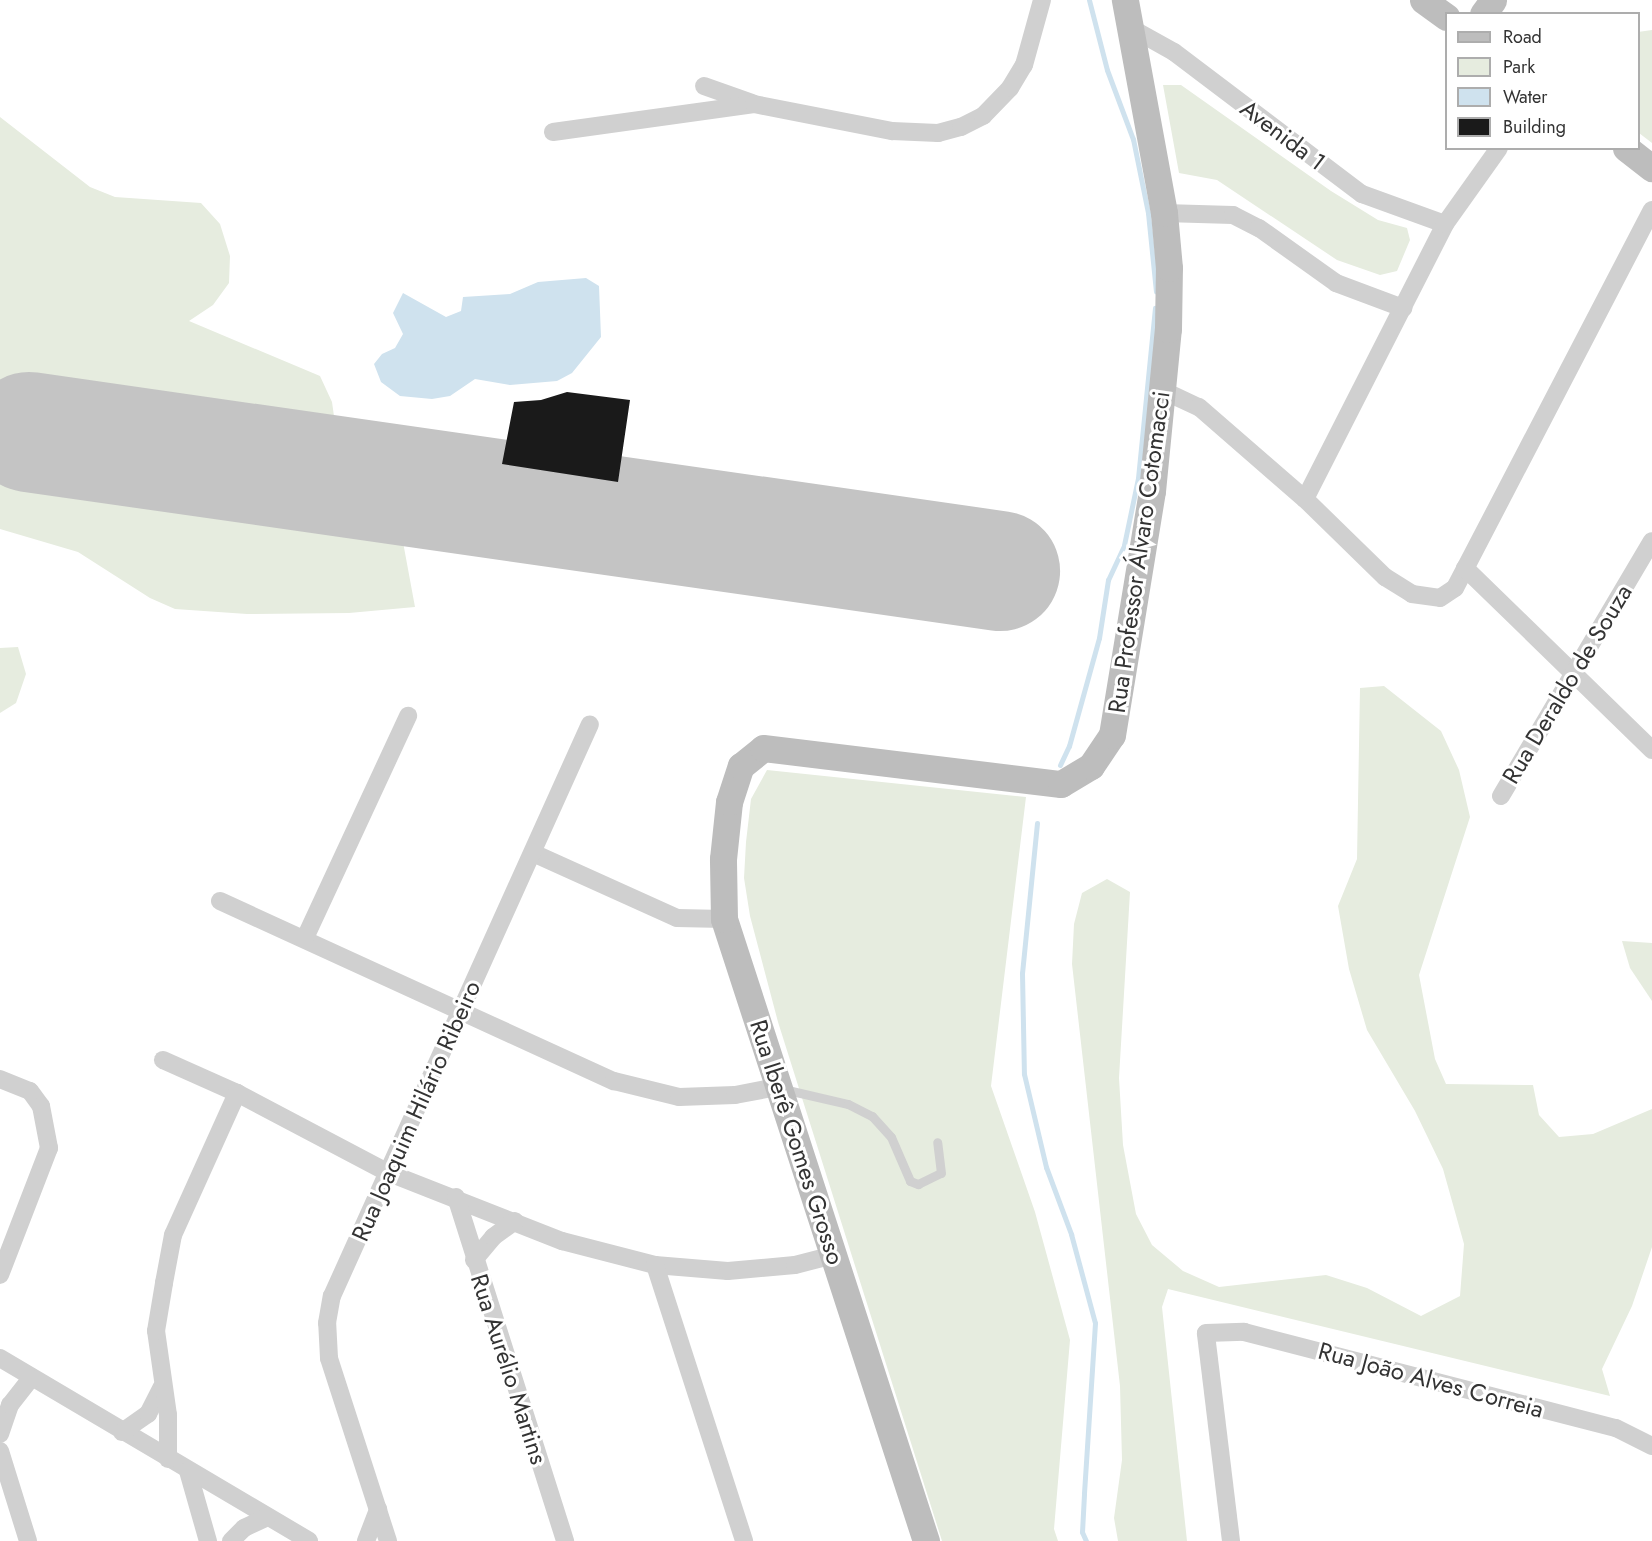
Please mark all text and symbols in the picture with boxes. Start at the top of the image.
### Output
legend [1445,12,1640,150]
text: Road [1503,24,1542,50]
text: Park [1503,54,1535,80]
text: Water [1503,84,1547,110]
street label: Avenida 1 [1235,94,1331,176]
text: Building [1503,114,1566,140]
street label: Rua Professor Álvaro Cotomacci [1102,389,1176,715]
street label: Rua Deraldo de Souza [1496,579,1638,789]
street label: Rua Joaquim Hilário Ribeiro [346,976,486,1246]
street label: Rua Iberê Gomes Grosso [744,1016,850,1268]
street label: Rua Aurélio Martins [465,1270,553,1468]
street label: Rua João Alves Correia [1315,1336,1547,1424]

